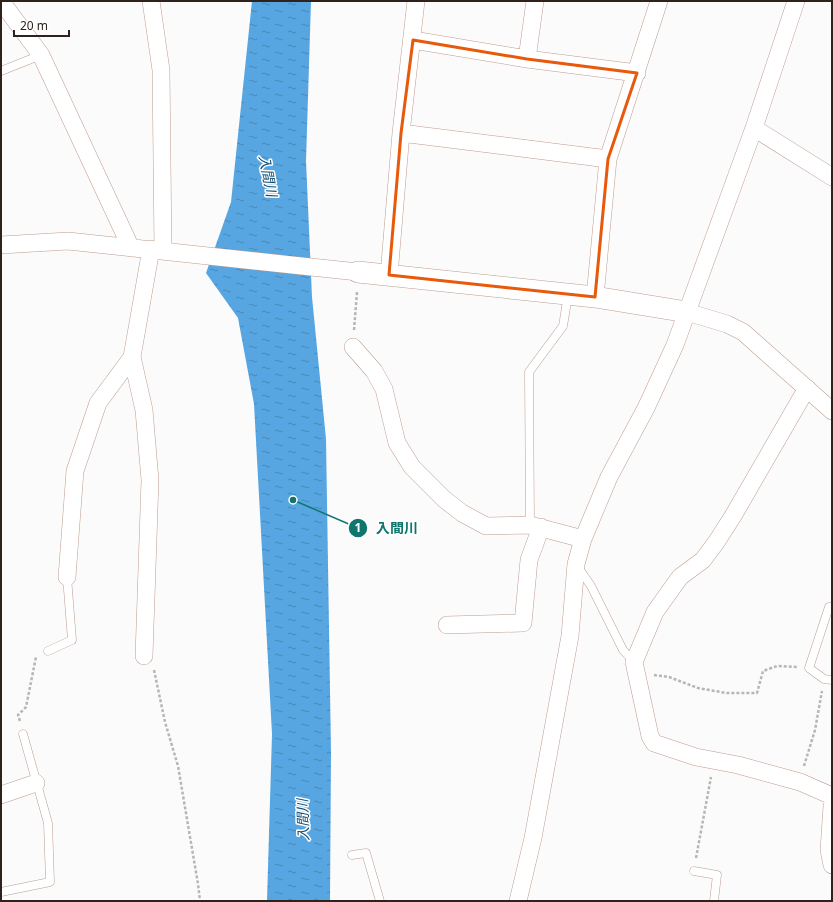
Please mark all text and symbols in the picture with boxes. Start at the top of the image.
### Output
scale bar [14,12,69,38]
text: 20 m [20,17,48,34]
water label: 入間川 [255,153,282,200]
callout: 入間川 [348,515,426,541]
text: 入間川 [376,518,418,537]
text: 1 [355,519,361,536]
water label: 入間川 [292,797,313,841]

